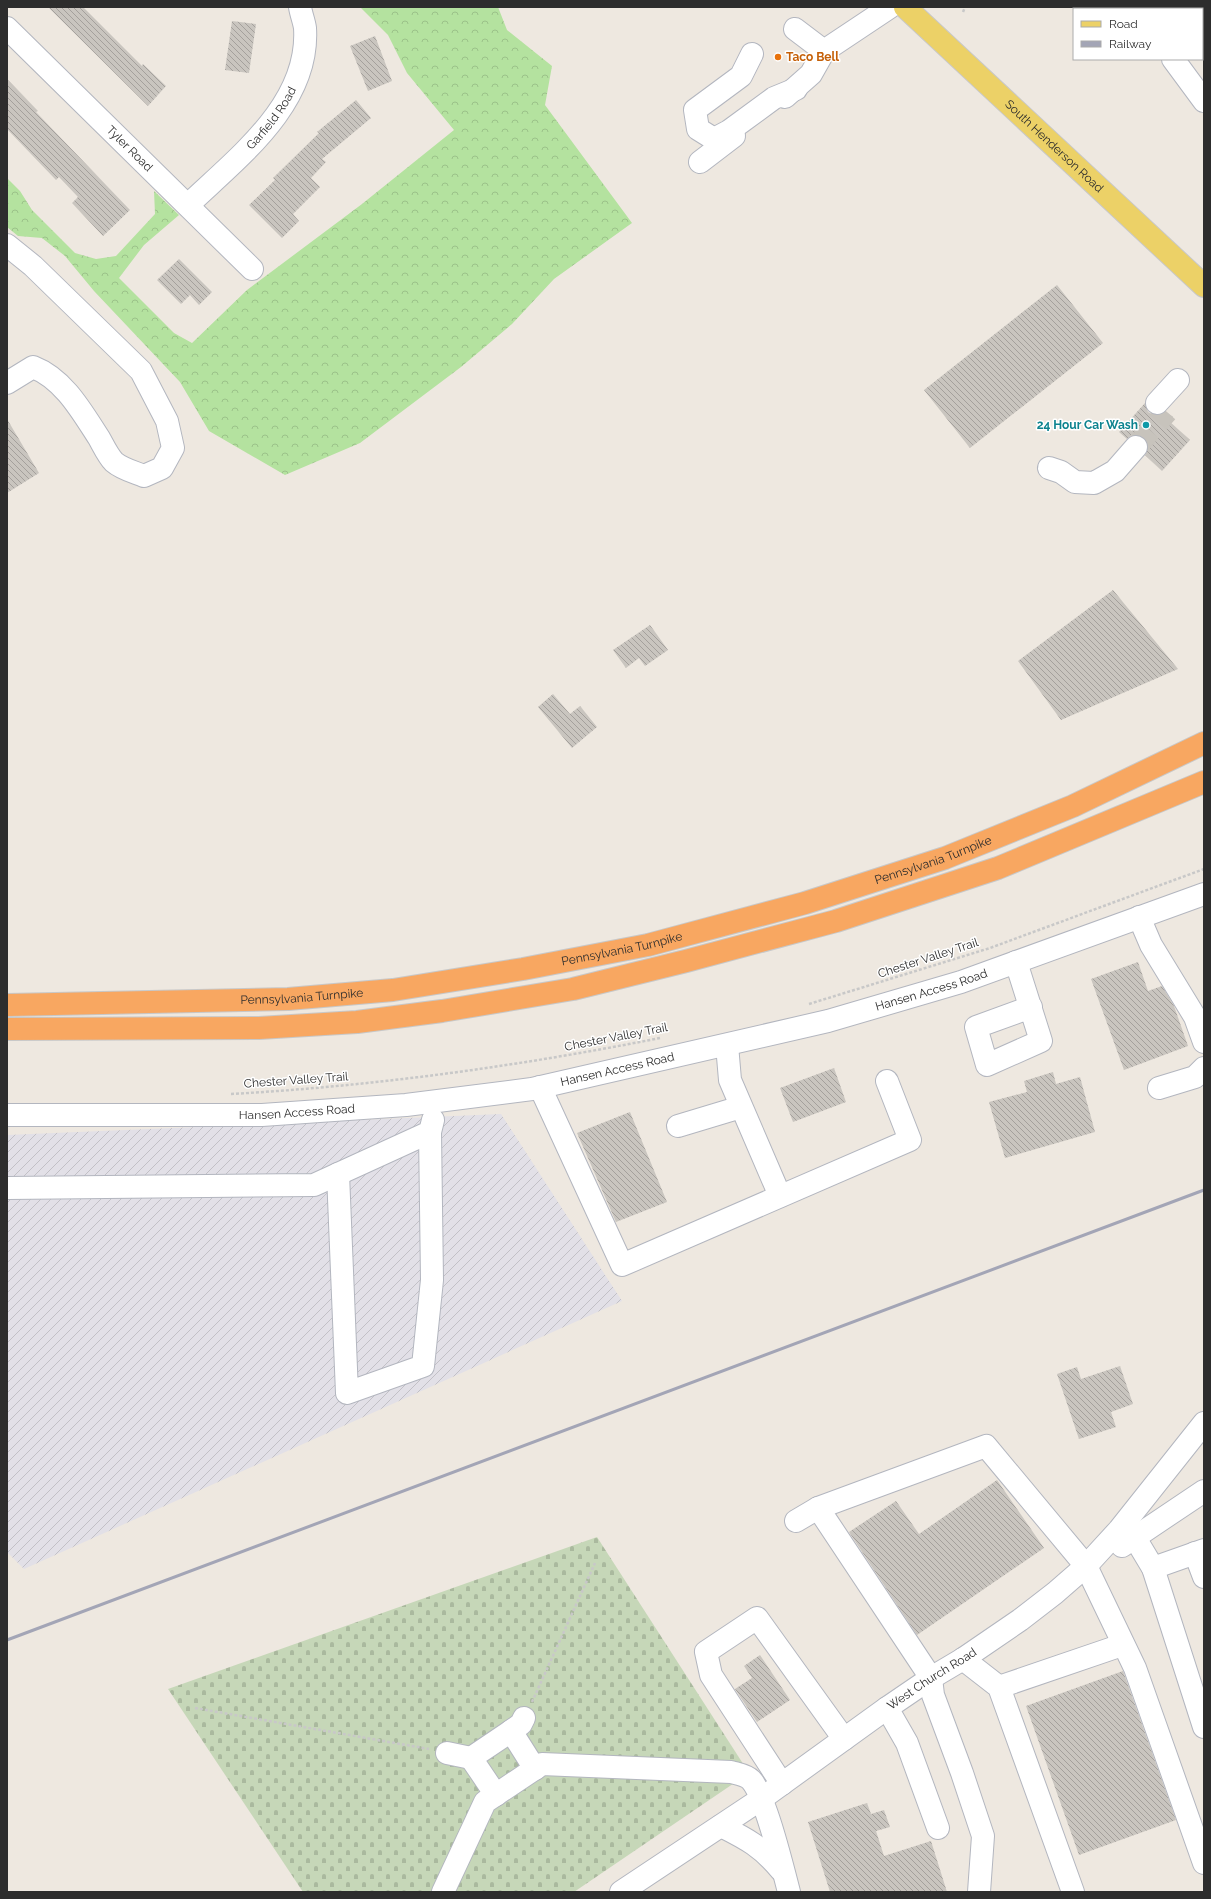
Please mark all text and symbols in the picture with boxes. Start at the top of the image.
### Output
legend [1073,8,1203,60]
text: Road [1109,17,1138,31]
text: Railway [1109,37,1152,51]
place label: Taco Bell [786,50,839,64]
marker: Taco Bell [773,52,783,62]
street label: Garfield Road [244,84,299,152]
street label: South Henderson Road [1002,97,1106,195]
street label: Tyler Road [104,123,156,174]
place label: 24 Hour Car Wash [1037,418,1138,432]
marker: 24 Hour Car Wash [1141,420,1151,430]
street label: Pennsylvania Turnpike [873,833,994,887]
street label: Pennsylvania Turnpike [560,929,684,968]
street label: Chester Valley Trail [876,935,981,981]
street label: Hansen Access Road [874,966,989,1014]
street label: Pennsylvania Turnpike [240,986,364,1007]
street label: Chester Valley Trail [563,1020,669,1054]
street label: Hansen Access Road [559,1050,676,1089]
street label: Chester Valley Trail [243,1069,349,1091]
street label: Hansen Access Road [239,1102,355,1122]
street label: West Church Road [884,1645,979,1713]

